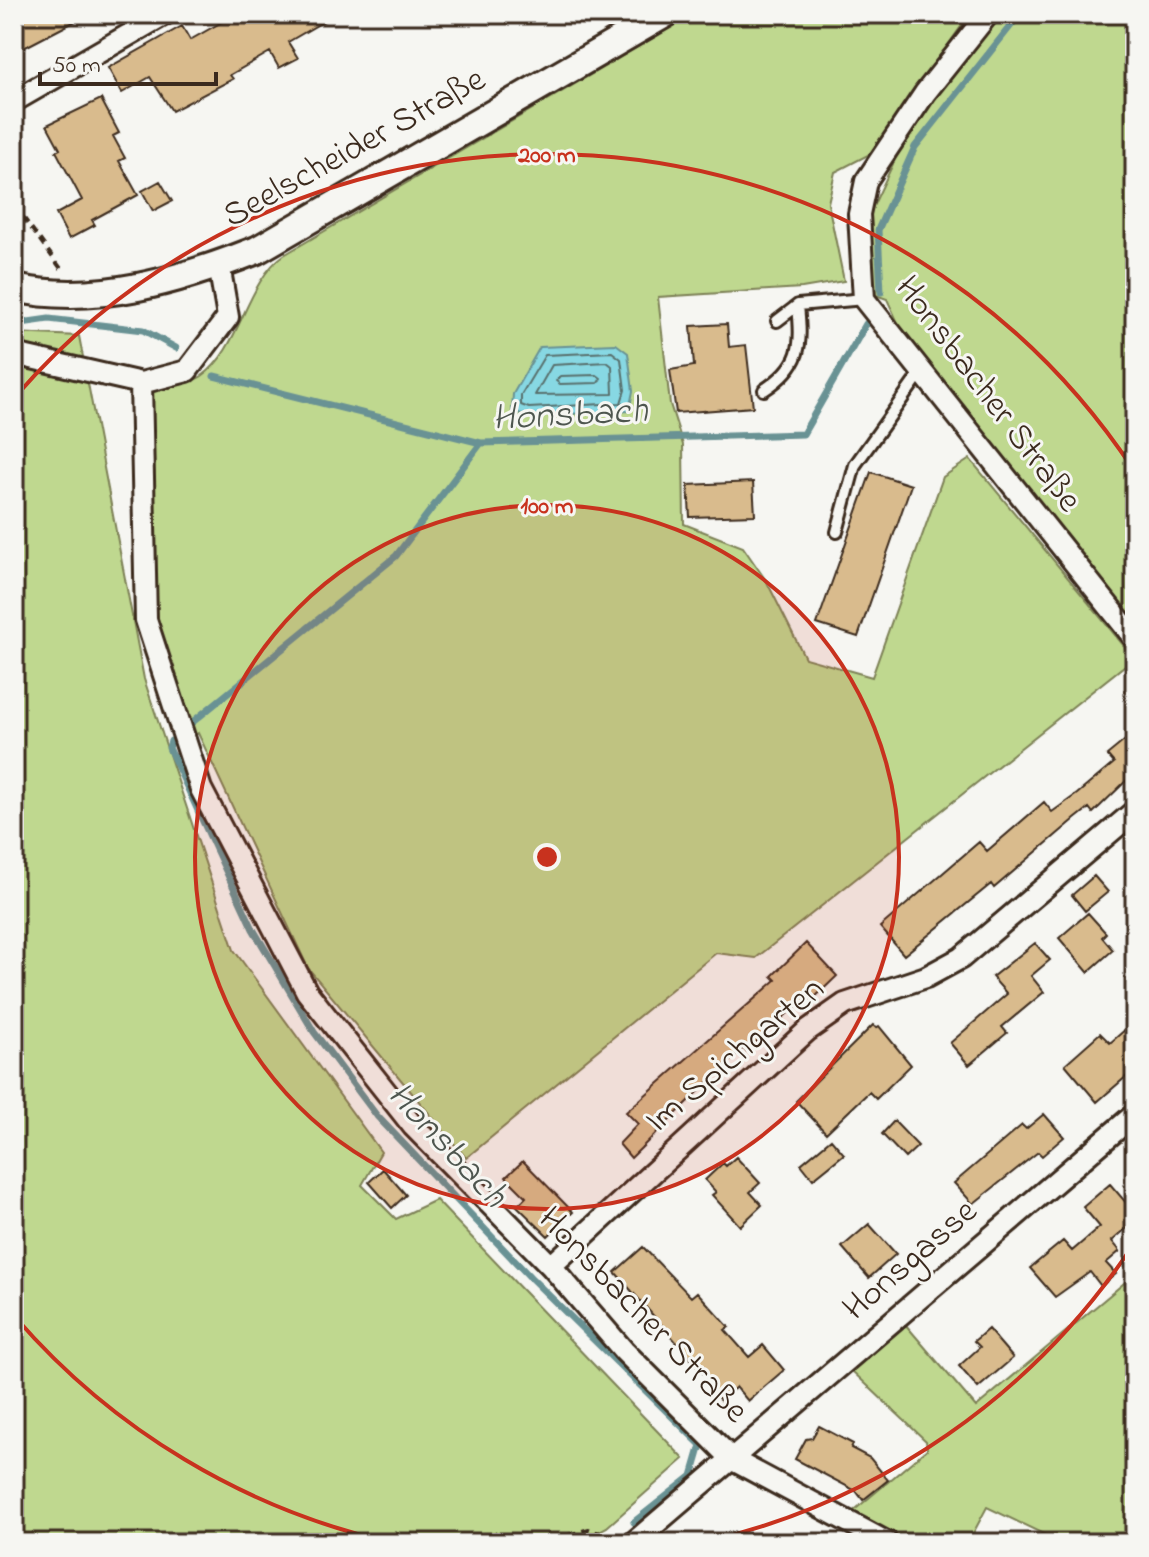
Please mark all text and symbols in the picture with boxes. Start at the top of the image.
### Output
scale bar [40,36,216,86]
text: 50 m [52,49,101,84]
street label: Seelscheider Straße [214,54,497,243]
text: 200 m [517,139,576,174]
street label: Honsbacher Straße [880,266,1094,525]
water label: Honsbach [491,384,650,448]
text: 100 m [521,490,574,525]
centre of rings [533,843,561,871]
street label: Im Spichgarten [635,965,837,1147]
water label: Honsbach [373,1070,520,1223]
street label: Honsgasse [832,1187,991,1335]
street label: Honsbacher Straße [524,1195,760,1437]

